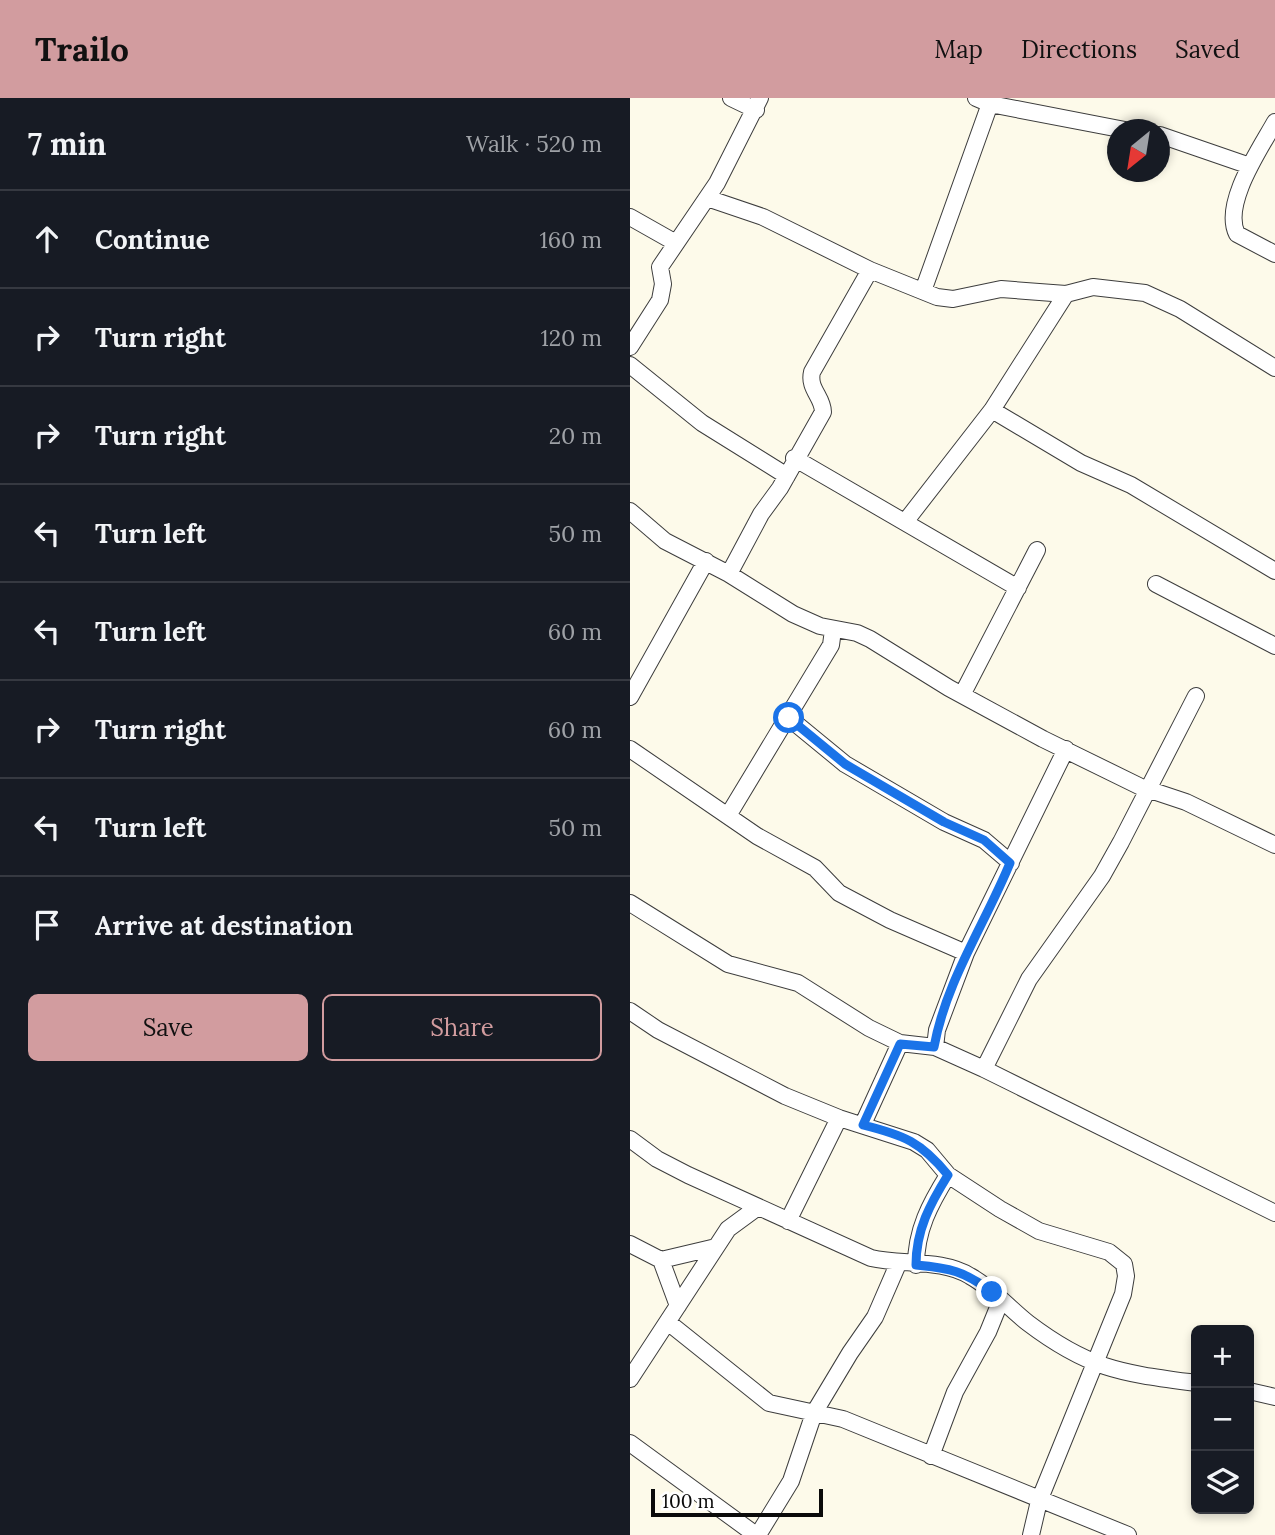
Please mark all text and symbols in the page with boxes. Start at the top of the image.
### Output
text: Trailo [35,28,129,70]
text: Map [934,34,983,65]
text: Directions [1021,34,1137,65]
text: Saved [1175,34,1240,65]
north arrow [1107,119,1170,182]
text: 7 min [28,125,107,163]
text: Walk · 520 m [466,129,602,158]
icon: ahead [28,220,66,258]
text: Continue [95,223,210,256]
text: 160 m [539,225,602,254]
icon: right [28,318,66,356]
text: Turn right [95,321,226,354]
text: 120 m [540,323,602,352]
icon: right [28,416,66,454]
text: Turn right [95,419,226,452]
text: 20 m [549,421,602,450]
icon: left [28,514,66,552]
text: Turn left [95,517,206,550]
text: 50 m [549,519,602,548]
icon: left [28,612,66,650]
text: Turn left [95,615,206,648]
text: 60 m [548,617,602,646]
route start [773,702,804,733]
icon: right [28,710,66,748]
text: Turn right [95,713,226,746]
text: 60 m [548,715,602,744]
icon: left [28,808,66,846]
text: Turn left [95,811,206,844]
text: 50 m [549,813,602,842]
icon: arrive [28,906,66,944]
text: Arrive at destination [95,909,353,942]
button: Save [28,994,308,1061]
button: Share [322,994,602,1061]
route end [976,1276,1007,1307]
map controls [1191,1325,1254,1514]
button: + [1191,1325,1254,1388]
button: − [1191,1388,1254,1451]
button: layers [1191,1451,1254,1514]
scale bar [651,1486,822,1518]
text: 100 m [662,1489,715,1513]

